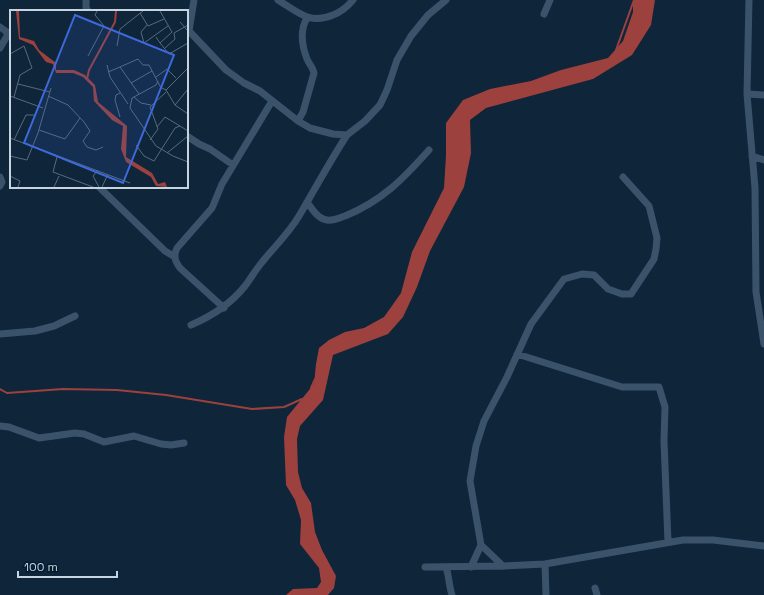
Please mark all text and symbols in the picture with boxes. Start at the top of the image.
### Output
inset map [10,10,188,188]
scale bar [18,553,117,579]
text: 100 m [24,559,58,575]

